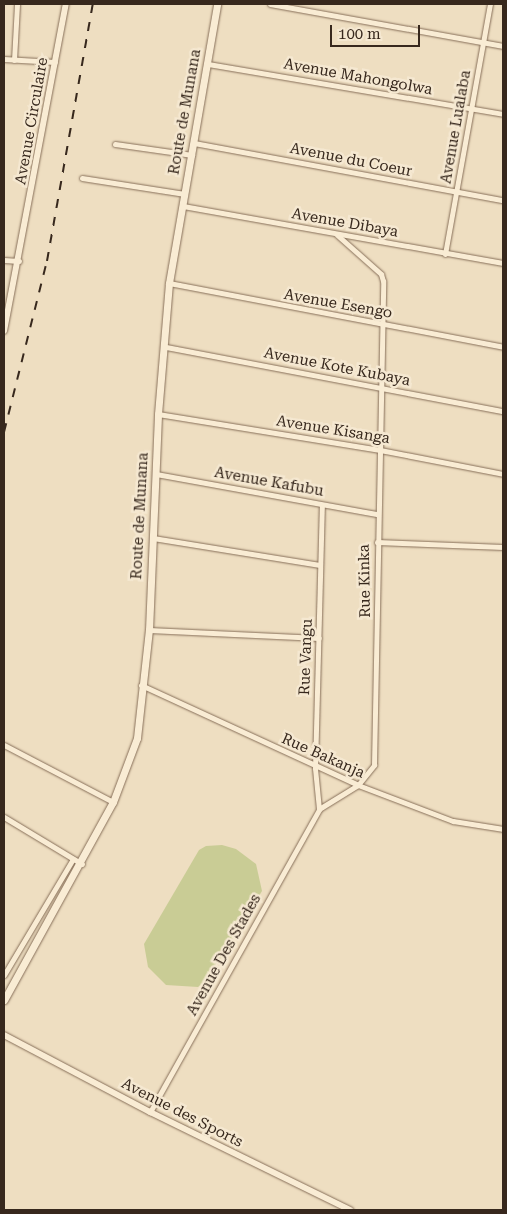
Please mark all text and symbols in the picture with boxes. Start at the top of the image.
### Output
scale bar [332,15,422,47]
text: 100 m [338,25,381,43]
street label: Route de Munana [165,48,205,176]
street label: Avenue Mahongolwa [282,55,434,99]
street label: Avenue Circulaire [12,56,52,186]
street label: Avenue Lualaba [437,69,475,185]
street label: Avenue du Coeur [288,139,414,181]
street label: Avenue Dibaya [290,205,400,241]
street label: Avenue Esengo [282,286,394,322]
street label: Avenue Kote Kubaya [262,344,412,390]
street label: Avenue Kisanga [275,412,391,448]
street label: Route de Munana [128,452,152,580]
street label: Avenue Kafubu [213,464,325,500]
street label: Rue Kinka [355,544,375,618]
street label: Rue Vangu [296,618,316,696]
street label: Rue Bakanja [279,730,367,782]
street label: Avenue Des Stades [183,891,265,1019]
street label: Avenue des Sports [118,1075,246,1151]

